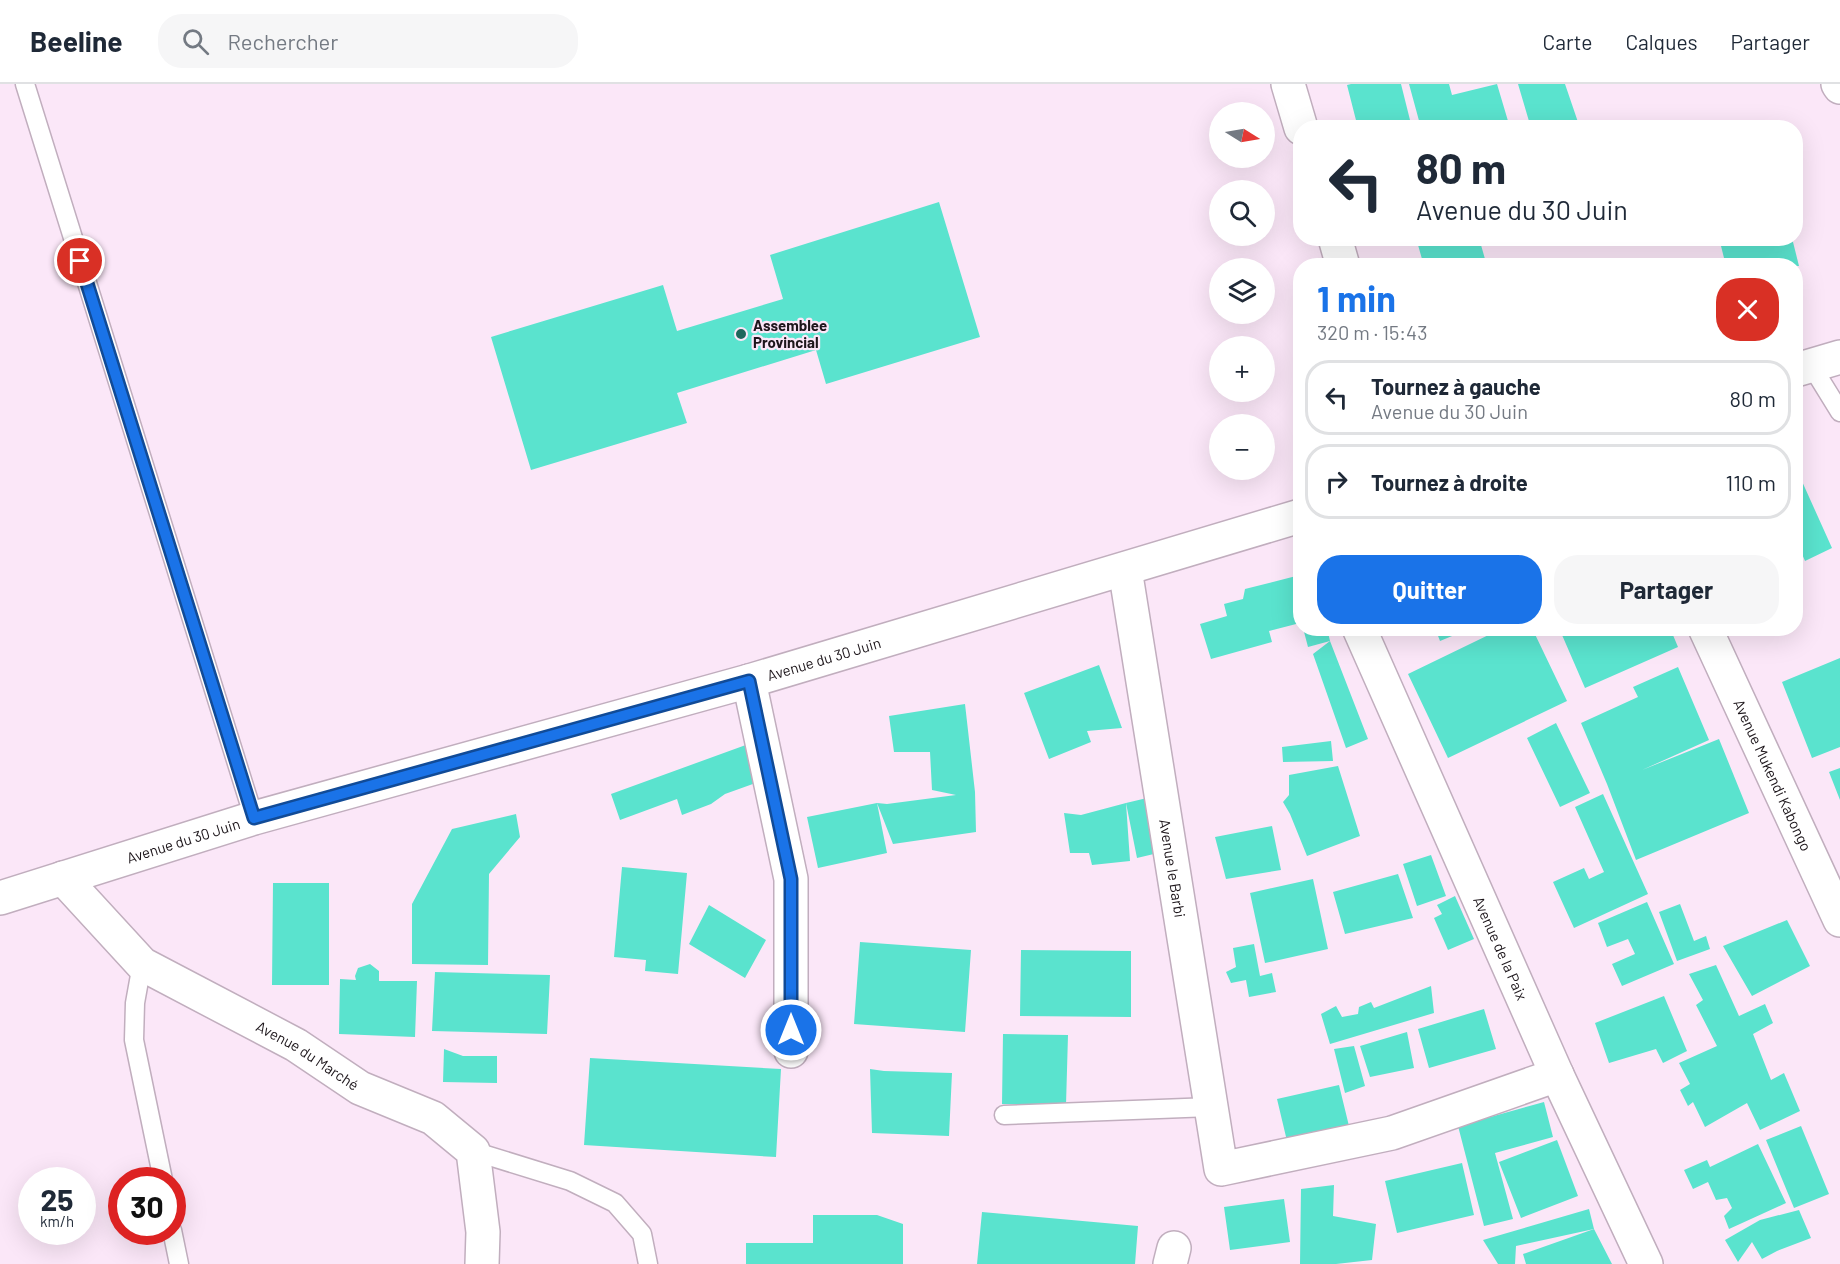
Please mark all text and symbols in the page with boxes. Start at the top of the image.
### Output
search box [158,14,578,68]
text: Beeline [30,24,122,58]
icon: search [179,25,212,58]
text: Rechercher [227,28,338,54]
text: Carte [1543,29,1592,54]
text: Calques [1625,29,1698,54]
text: Partager [1731,29,1810,54]
north arrow [1209,102,1275,168]
map controls [1209,102,1275,480]
text: 80 m [1416,142,1506,192]
icon: left [1317,144,1395,222]
button: search [1209,180,1275,246]
text: Avenue du 30 Juin [1416,193,1628,225]
pin [54,235,105,286]
icon: arrive [63,244,96,277]
button: layers [1209,258,1275,324]
text: 1 min [1317,276,1396,319]
button: close [1716,278,1779,341]
place label: Assemblee Provincial [753,316,827,351]
text: 320 m · 15:43 [1317,320,1427,344]
marker: Assemblee Provincial [734,327,748,341]
button: + [1209,336,1275,402]
text: Tournez à gauche [1371,373,1541,399]
icon: left [1320,381,1353,414]
text: 80 m [1730,385,1776,411]
text: Avenue du 30 Juin [1371,399,1528,423]
button: − [1209,414,1275,480]
icon: right [1320,465,1353,498]
text: Tournez à droite [1371,469,1528,495]
text: 110 m [1726,469,1776,495]
button: Quitter [1317,555,1542,624]
button: Partager [1554,555,1779,624]
street label: Avenue du 30 Juin [765,633,883,684]
street label: Avenue Mukendi Kabongo [1730,696,1816,854]
street label: Avenue du 30 Juin [124,814,242,867]
street label: Avenue le Barbi [1156,818,1190,919]
street label: Avenue de la Paix [1470,893,1532,1003]
position arrow [759,998,823,1062]
street label: Avenue du Marché [253,1017,362,1094]
speed limit sign: 30 [108,1167,186,1245]
text: 25 [41,1181,73,1217]
text: km/h [40,1212,74,1230]

